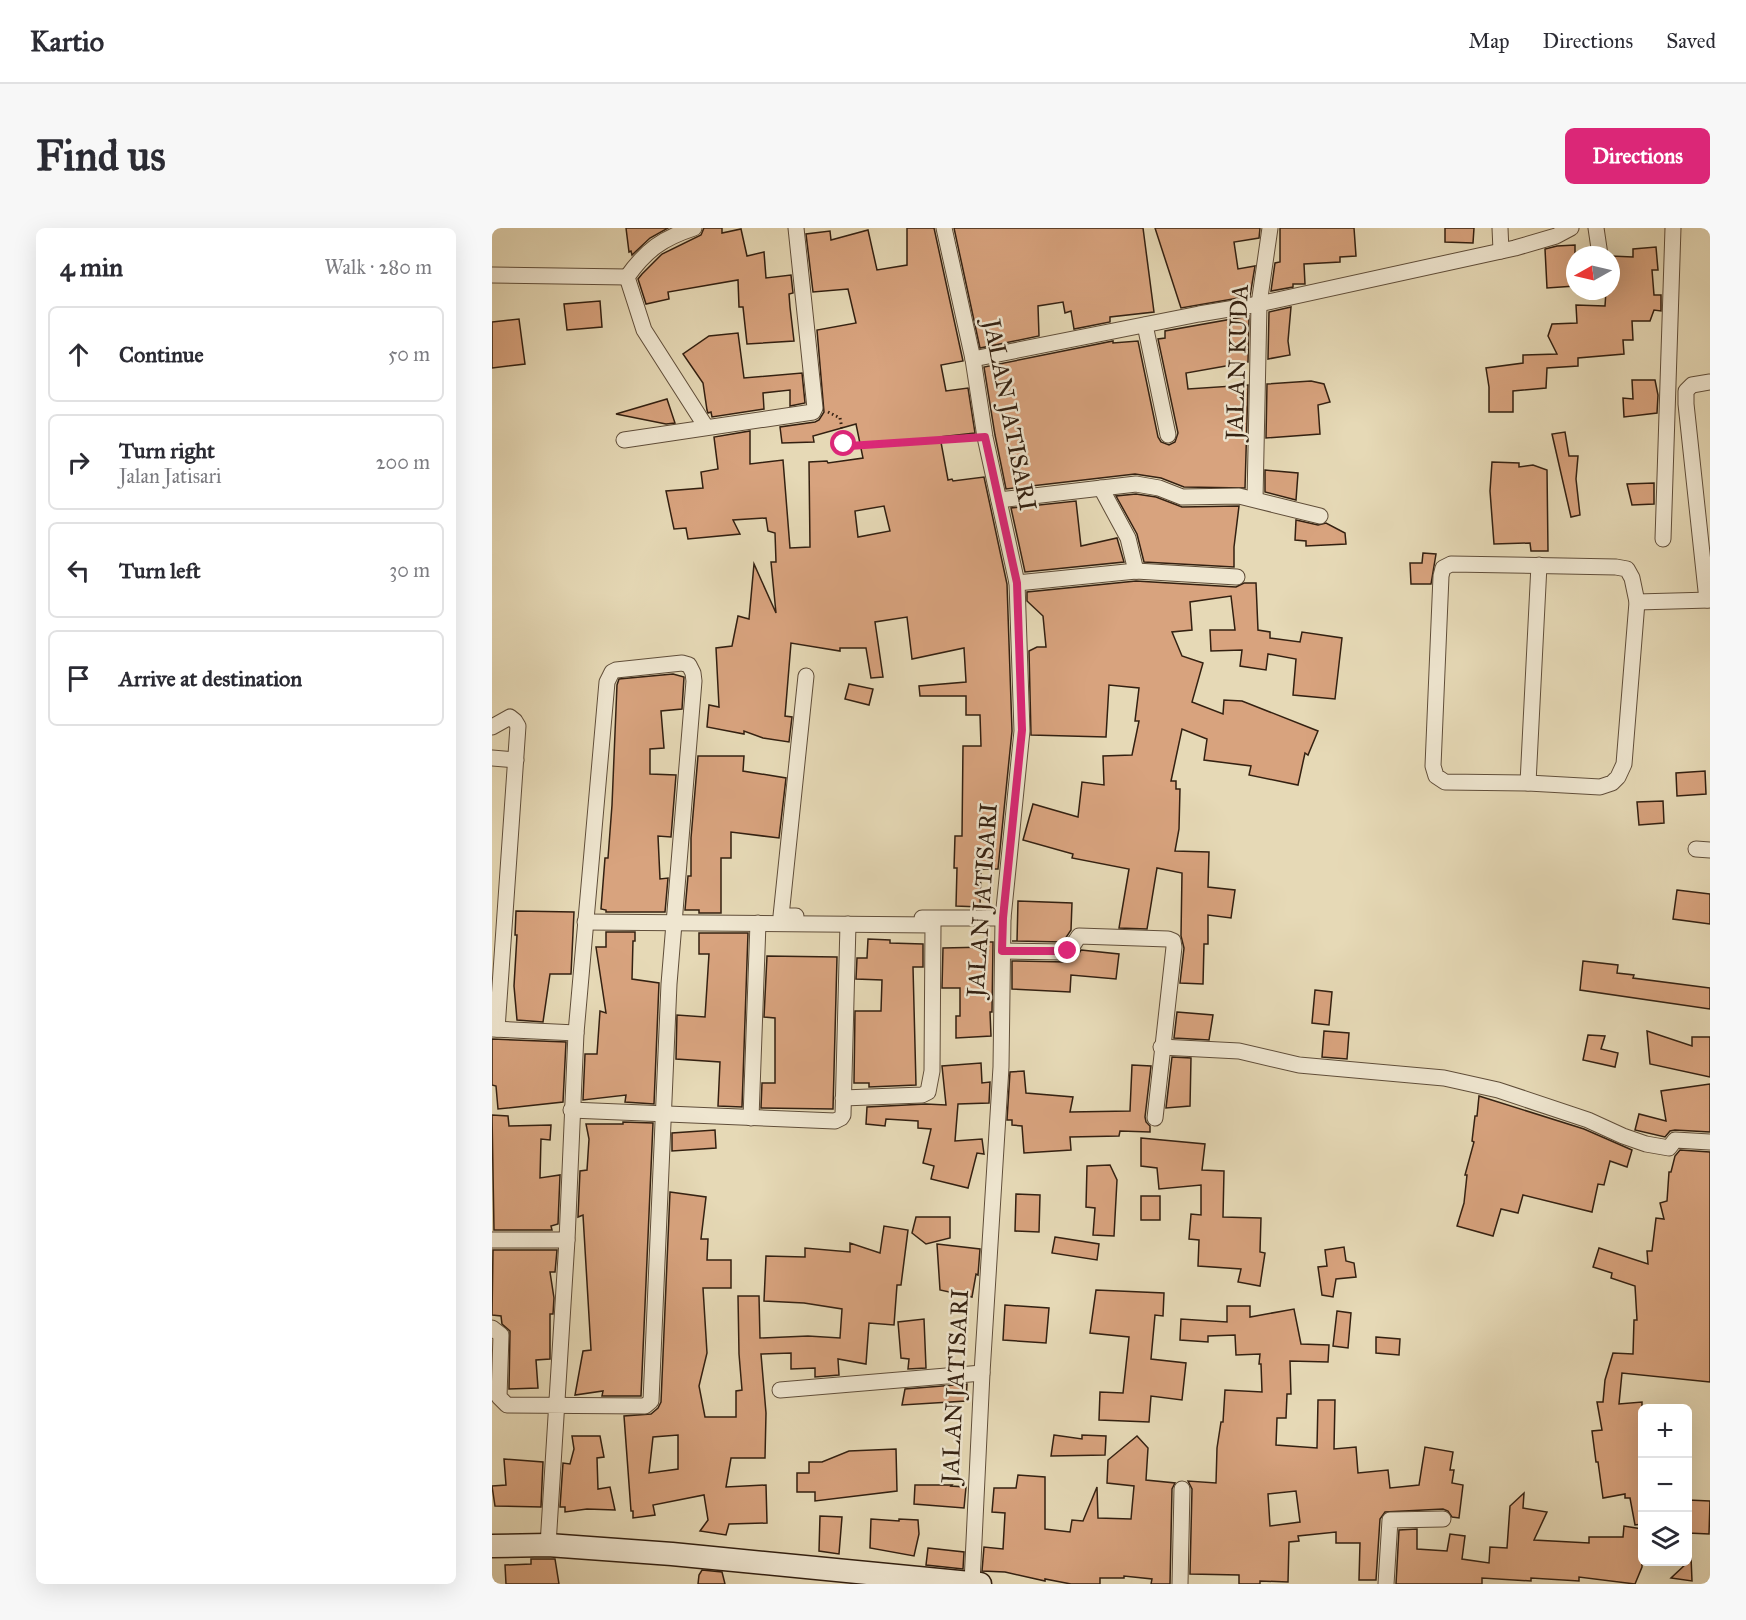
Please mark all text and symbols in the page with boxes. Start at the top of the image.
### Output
text: Kartio [30,24,104,59]
text: Map [1469,28,1510,54]
text: Directions [1543,28,1633,54]
text: Saved [1666,28,1716,54]
button: Directions [1565,128,1710,184]
text: Find us [36,130,166,182]
north arrow [1566,246,1620,300]
text: 4 min [60,251,123,283]
text: Walk · 280 m [325,255,432,279]
street label: JALAN KUDA [1219,284,1255,443]
street label: JALAN JATISARI [976,314,1043,513]
icon: ahead [62,338,95,371]
text: Continue [119,341,204,368]
text: 50 m [388,342,430,366]
route start [830,430,856,456]
text: Turn right [119,437,215,464]
icon: right [62,446,95,479]
text: 200 m [376,450,430,474]
text: Jalan Jatisari [119,464,221,488]
icon: left [62,554,95,587]
text: Turn left [119,557,201,584]
text: 30 m [389,558,430,582]
icon: arrive [62,662,95,695]
text: Arrive at destination [119,665,302,692]
street label: JALAN JATISARI [960,802,1004,1001]
route end [1054,937,1080,963]
street label: JALAN JATISARI [935,1288,975,1487]
map controls [1638,1404,1692,1566]
button: + [1638,1404,1692,1458]
button: − [1638,1458,1692,1512]
button: layers [1638,1512,1692,1566]

